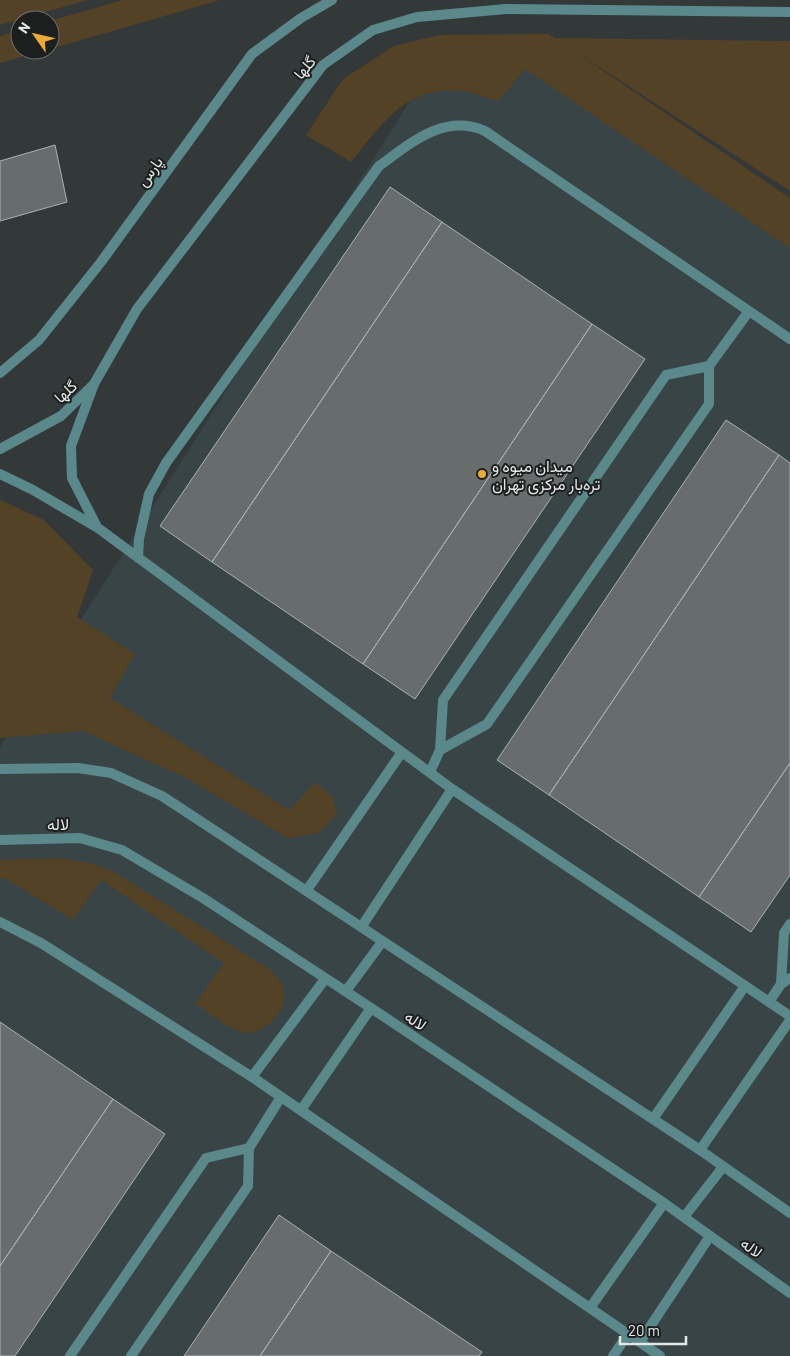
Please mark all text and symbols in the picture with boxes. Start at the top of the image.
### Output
north arrow [10,10,60,60]
text: N [14,19,33,36]
street label: گلها [289,52,321,84]
street label: پارس [132,152,169,191]
street label: گلها [50,376,82,408]
place label: میدان میوه و تره‌بار مرکزی تهران [492,456,600,495]
marker: میدان میوه و تره‌بار مرکزی تهران [476,468,488,480]
street label: لاله [47,814,69,833]
street label: لاله [402,1006,430,1034]
street label: لاله [738,1233,766,1261]
scale bar [620,1314,686,1346]
text: 20 m [628,1321,660,1339]

